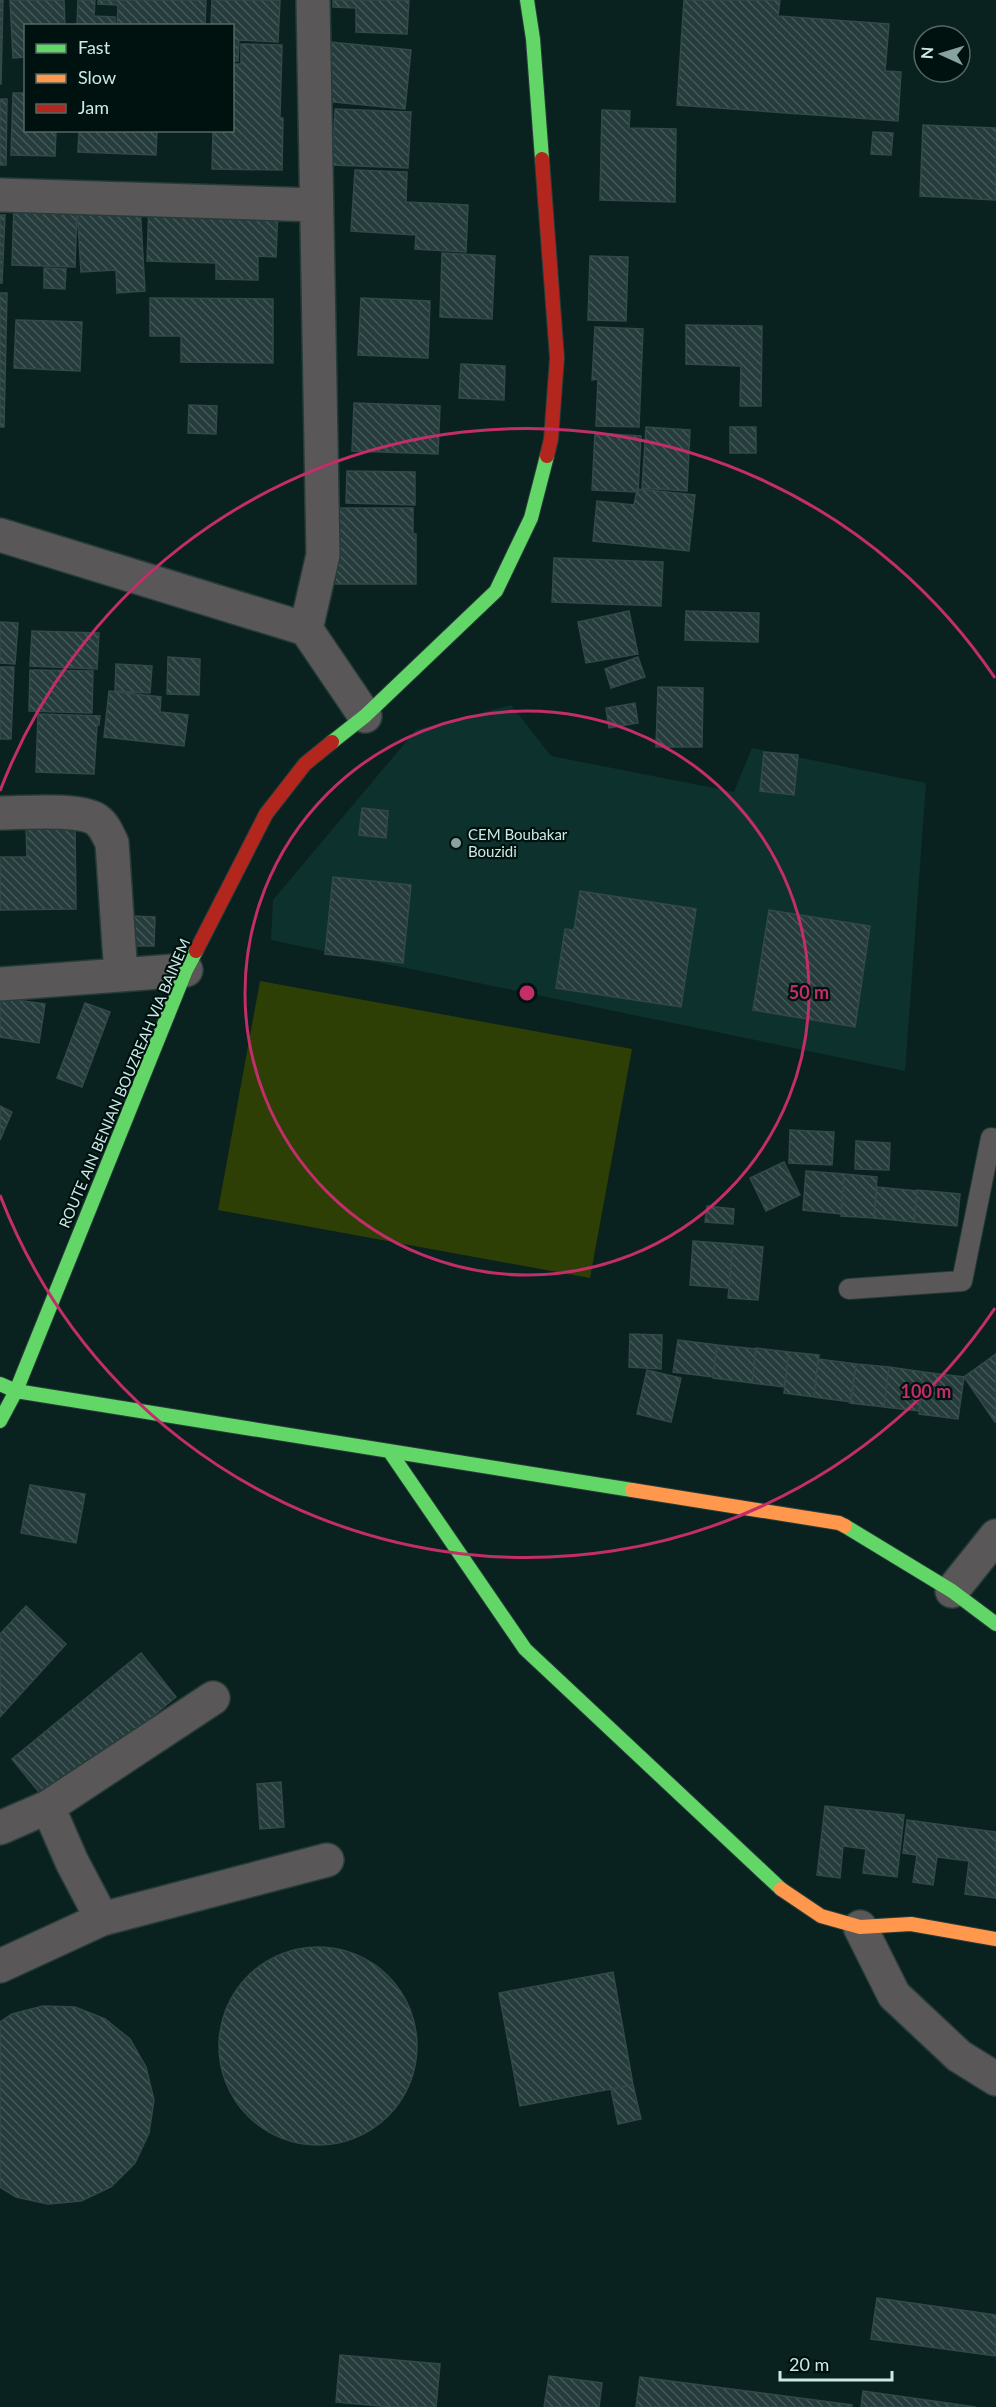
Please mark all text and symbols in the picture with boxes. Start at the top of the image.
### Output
legend [24,24,234,132]
north arrow [912,24,972,84]
text: Fast [78,36,111,58]
text: N [917,46,936,60]
text: Slow [78,66,116,88]
text: Jam [78,96,109,118]
place label: CEM Boubakar Bouzidi [468,825,568,860]
marker: CEM Boubakar Bouzidi [449,836,463,850]
street label: ROUTE AIN BENIAN BOUZREAH VIA BAINEM [55,936,193,1230]
text: 50 m [789,981,829,1003]
centre of rings [517,983,537,1003]
text: 100 m [901,1380,951,1402]
scale bar [780,2344,892,2382]
text: 20 m [789,2353,829,2375]

